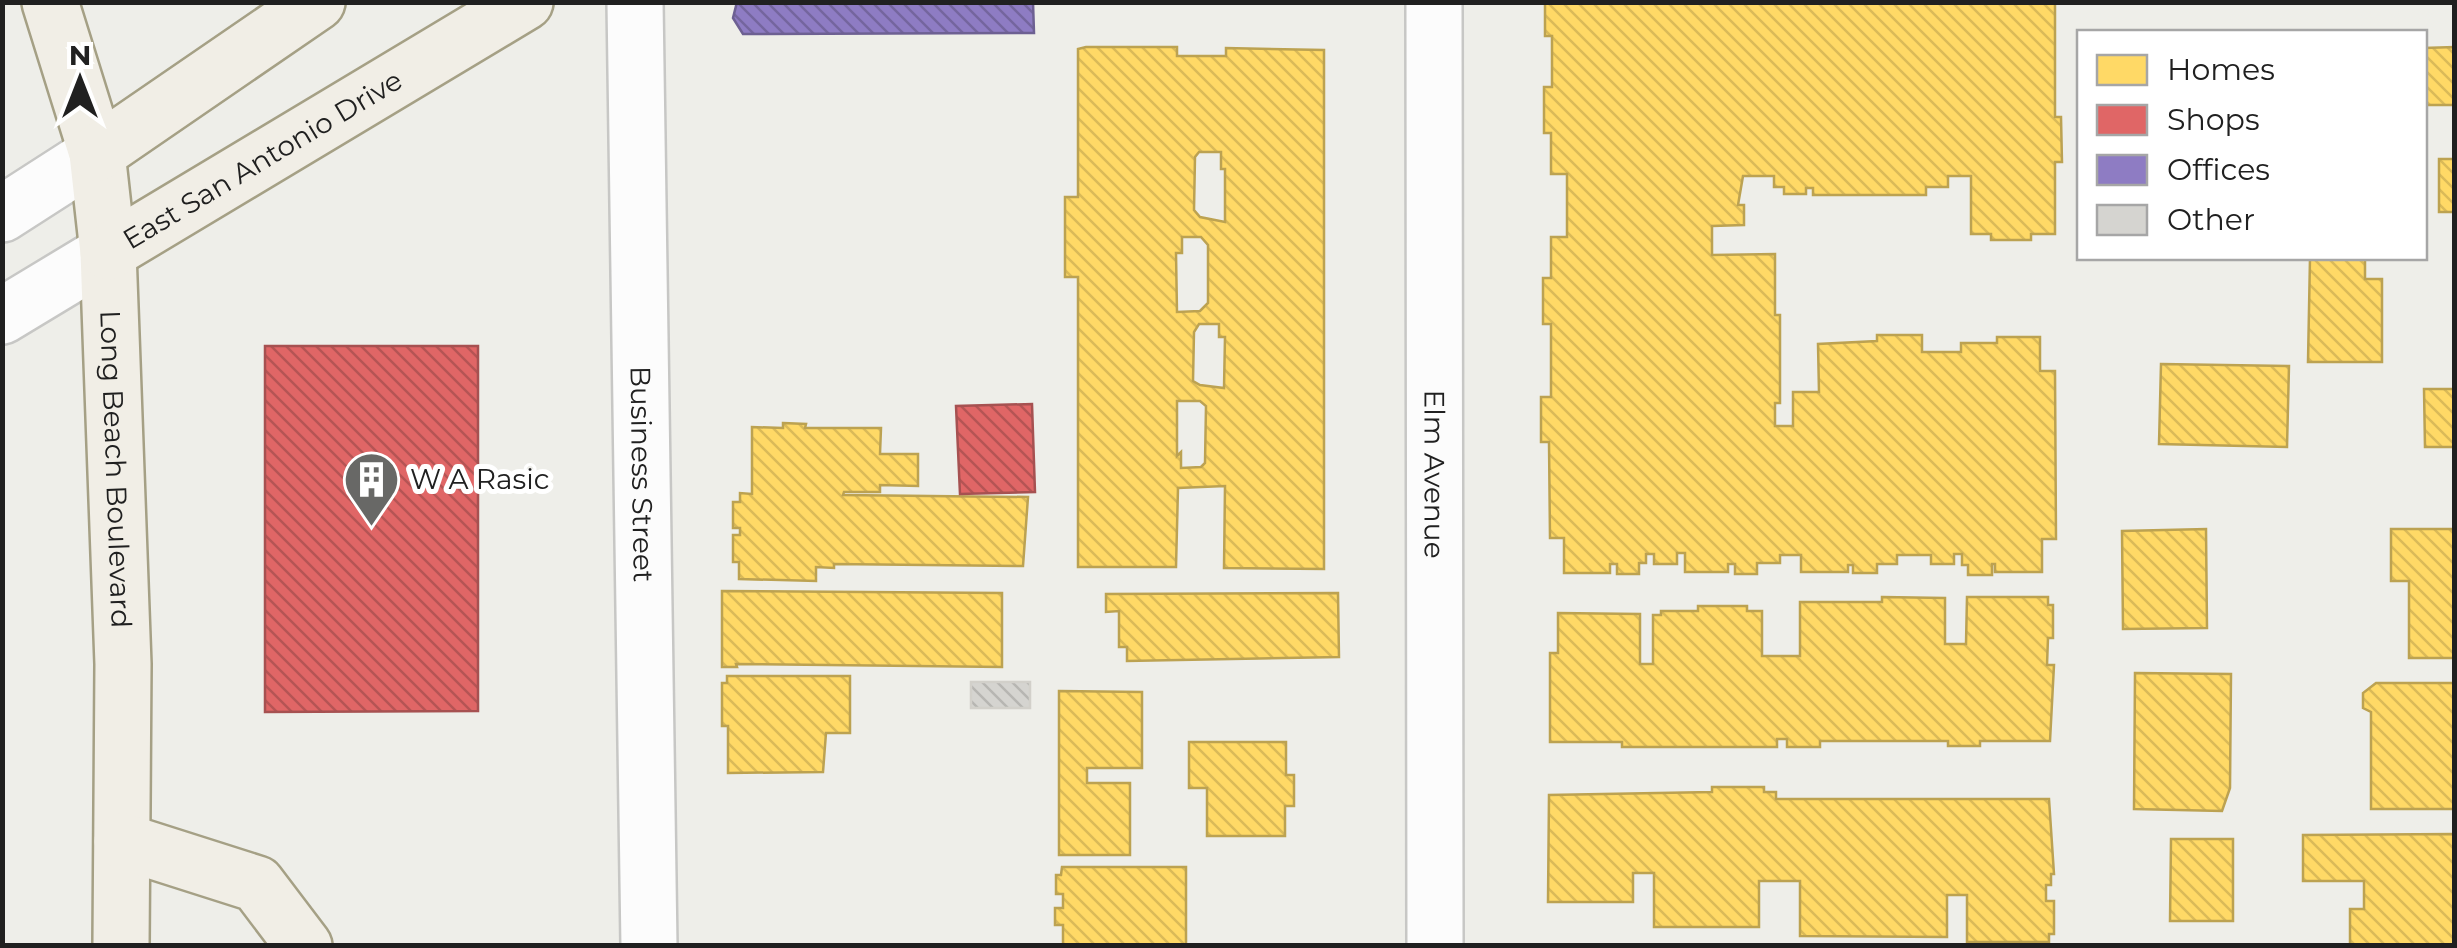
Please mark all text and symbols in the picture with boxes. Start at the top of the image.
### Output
north arrow [30,30,130,130]
legend [2077,30,2427,260]
text: N [69,38,91,72]
text: Homes [2167,51,2275,88]
street label: East San Antonio Drive [117,63,408,256]
text: Shops [2167,101,2260,138]
text: Offices [2167,151,2270,188]
text: Other [2167,201,2255,238]
street label: Long Beach Boulevard [93,310,139,629]
street label: Business Street [623,365,661,582]
street label: Elm Avenue [1417,389,1452,559]
building icon: W A Rasic [341,449,401,528]
place label: W A Rasic [410,462,549,496]

